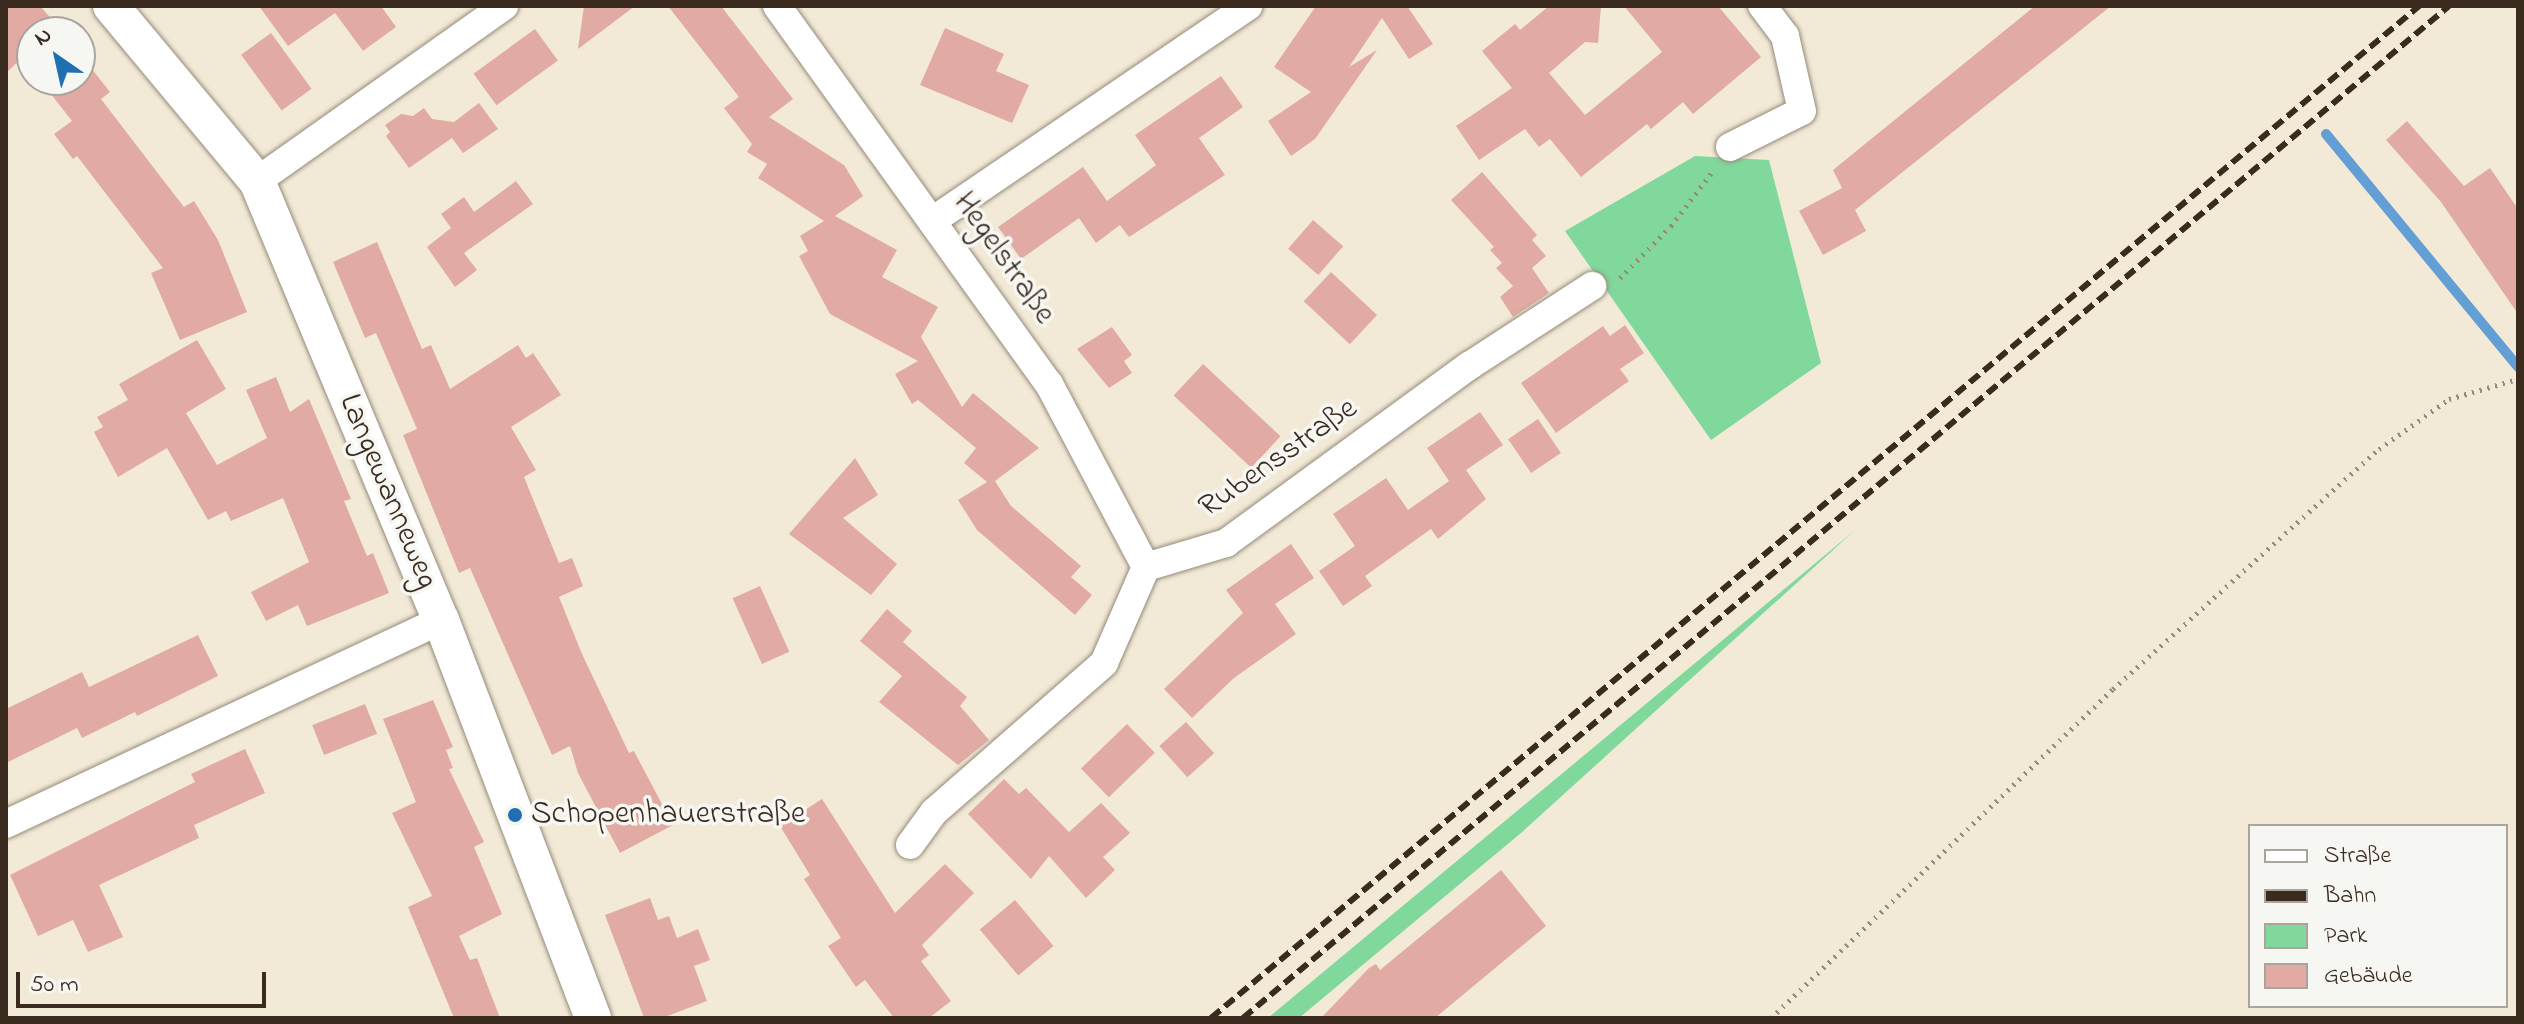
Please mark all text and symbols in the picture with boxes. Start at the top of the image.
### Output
north arrow [16,16,96,96]
text: N [29,20,59,55]
street label: Hegelstraße [944,186,1062,332]
street label: Langewanneweg [329,389,445,595]
street label: Rubensstraße [1192,390,1366,528]
place label: Schopenhauerstraße [531,796,805,834]
marker: Schopenhauerstraße [506,806,524,824]
legend [2248,824,2508,1008]
text: Straße [2324,839,2391,874]
text: Bahn [2324,879,2376,914]
text: Park [2324,919,2367,954]
scale bar [20,956,270,1006]
text: Gebäude [2324,959,2413,994]
text: 50 m [30,968,79,1003]

